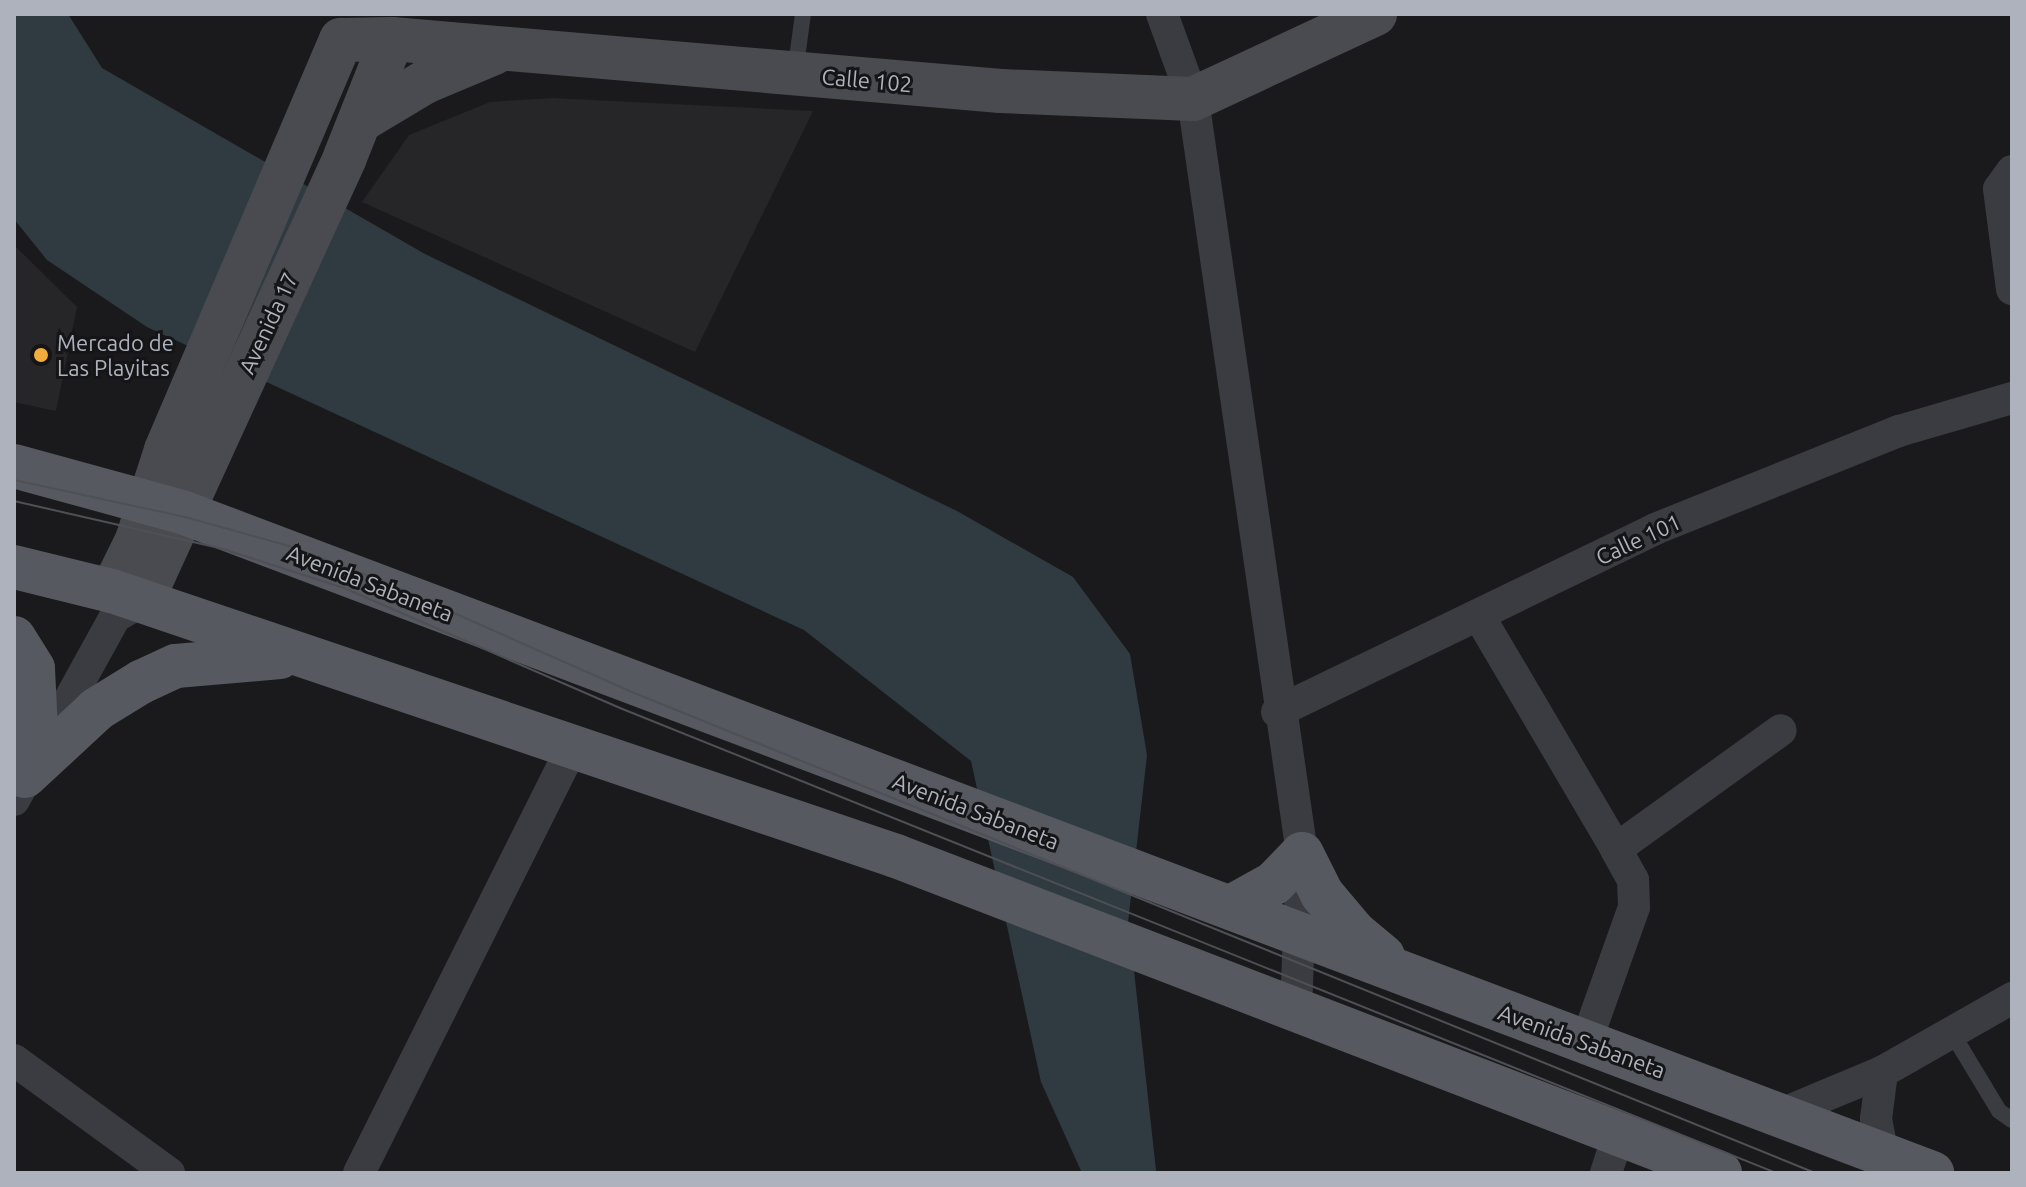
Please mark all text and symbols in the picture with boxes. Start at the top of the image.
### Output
street label: Calle 102 [821,63,913,97]
street label: Avenida 17 [233,268,303,378]
place label: Mercado de Las Playitas [57,329,174,380]
marker: Mercado de Las Playitas [32,346,50,364]
street label: Calle 101 [1591,508,1685,570]
street label: Avenida Sabaneta [283,539,457,627]
street label: Avenida Sabaneta [889,767,1063,855]
street label: Avenida Sabaneta [1495,999,1669,1083]

